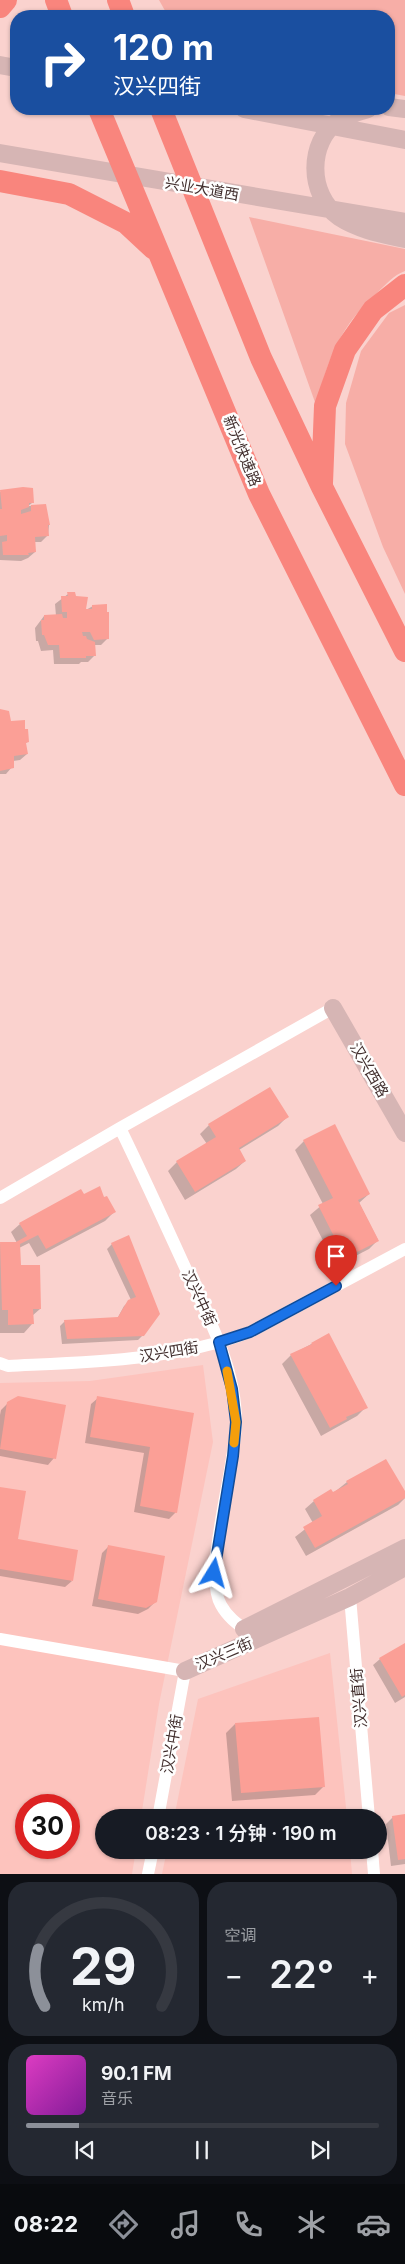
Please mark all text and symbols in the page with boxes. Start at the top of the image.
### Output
text: 120 m [113,26,214,68]
icon: right [30,30,95,95]
text: 汉兴四街 [113,73,201,99]
street label: 兴业大道西 [163,173,241,204]
street label: 新光快速路 [220,412,265,489]
street label: 汉兴西路 [346,1039,393,1100]
pin [315,1235,357,1286]
icon: arrive [322,1242,350,1270]
street label: 汉兴中街 [178,1267,221,1329]
street label: 汉兴四街 [138,1337,200,1366]
position arrow [187,1546,239,1598]
street label: 汉兴三街 [192,1633,255,1674]
street label: 汉兴直街 [346,1667,371,1729]
street label: 汉兴中街 [157,1713,186,1775]
speed limit sign: 30 [15,1794,80,1859]
text: 08:23 · 1 分钟 · 190 m [145,1822,337,1845]
text: 空调 [225,1925,257,1945]
text: 29 [70,1935,137,1998]
text: 22° [269,1951,334,1997]
text: − [225,1958,243,1992]
text: + [360,1958,379,1992]
text: km/h [82,1994,124,2015]
text: 90.1 FM [101,2062,172,2085]
text: 音乐 [101,2088,133,2108]
icon: previous [71,2136,99,2164]
icon: pause [188,2136,216,2164]
icon: next [306,2136,334,2164]
icon: directions [106,2207,141,2242]
icon: music [168,2207,203,2242]
icon: phone [231,2207,266,2242]
icon: climate [294,2207,329,2242]
icon: car [356,2207,391,2242]
text: 08:22 [14,2211,78,2237]

